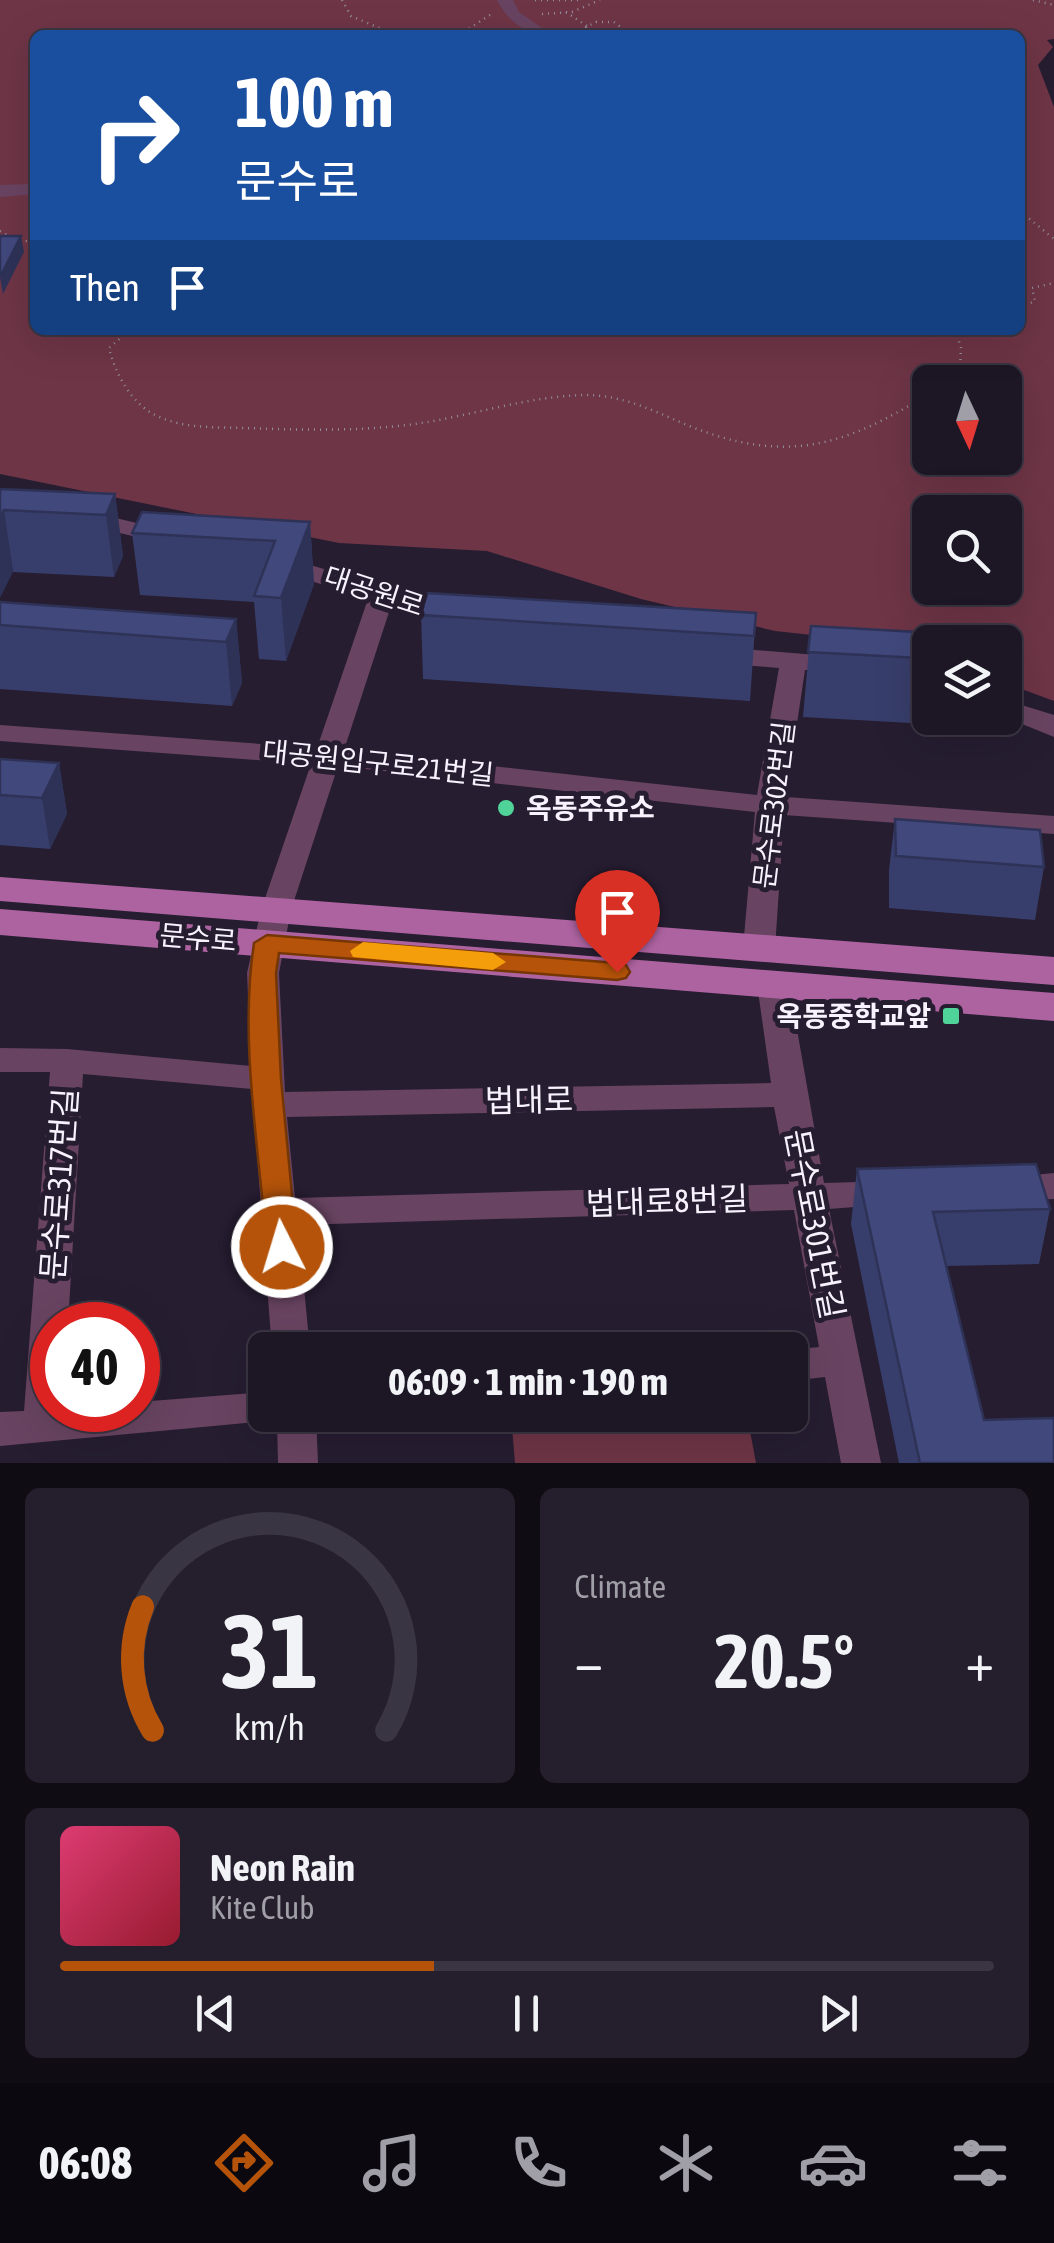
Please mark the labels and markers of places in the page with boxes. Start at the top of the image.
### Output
place label: 옥동주유소 [526,792,655,824]
marker: 옥동주유소 [495,797,517,819]
pin [575,870,660,973]
place label: 옥동중학교앞 [776,1000,931,1032]
marker: 옥동중학교앞 [940,1005,962,1027]

